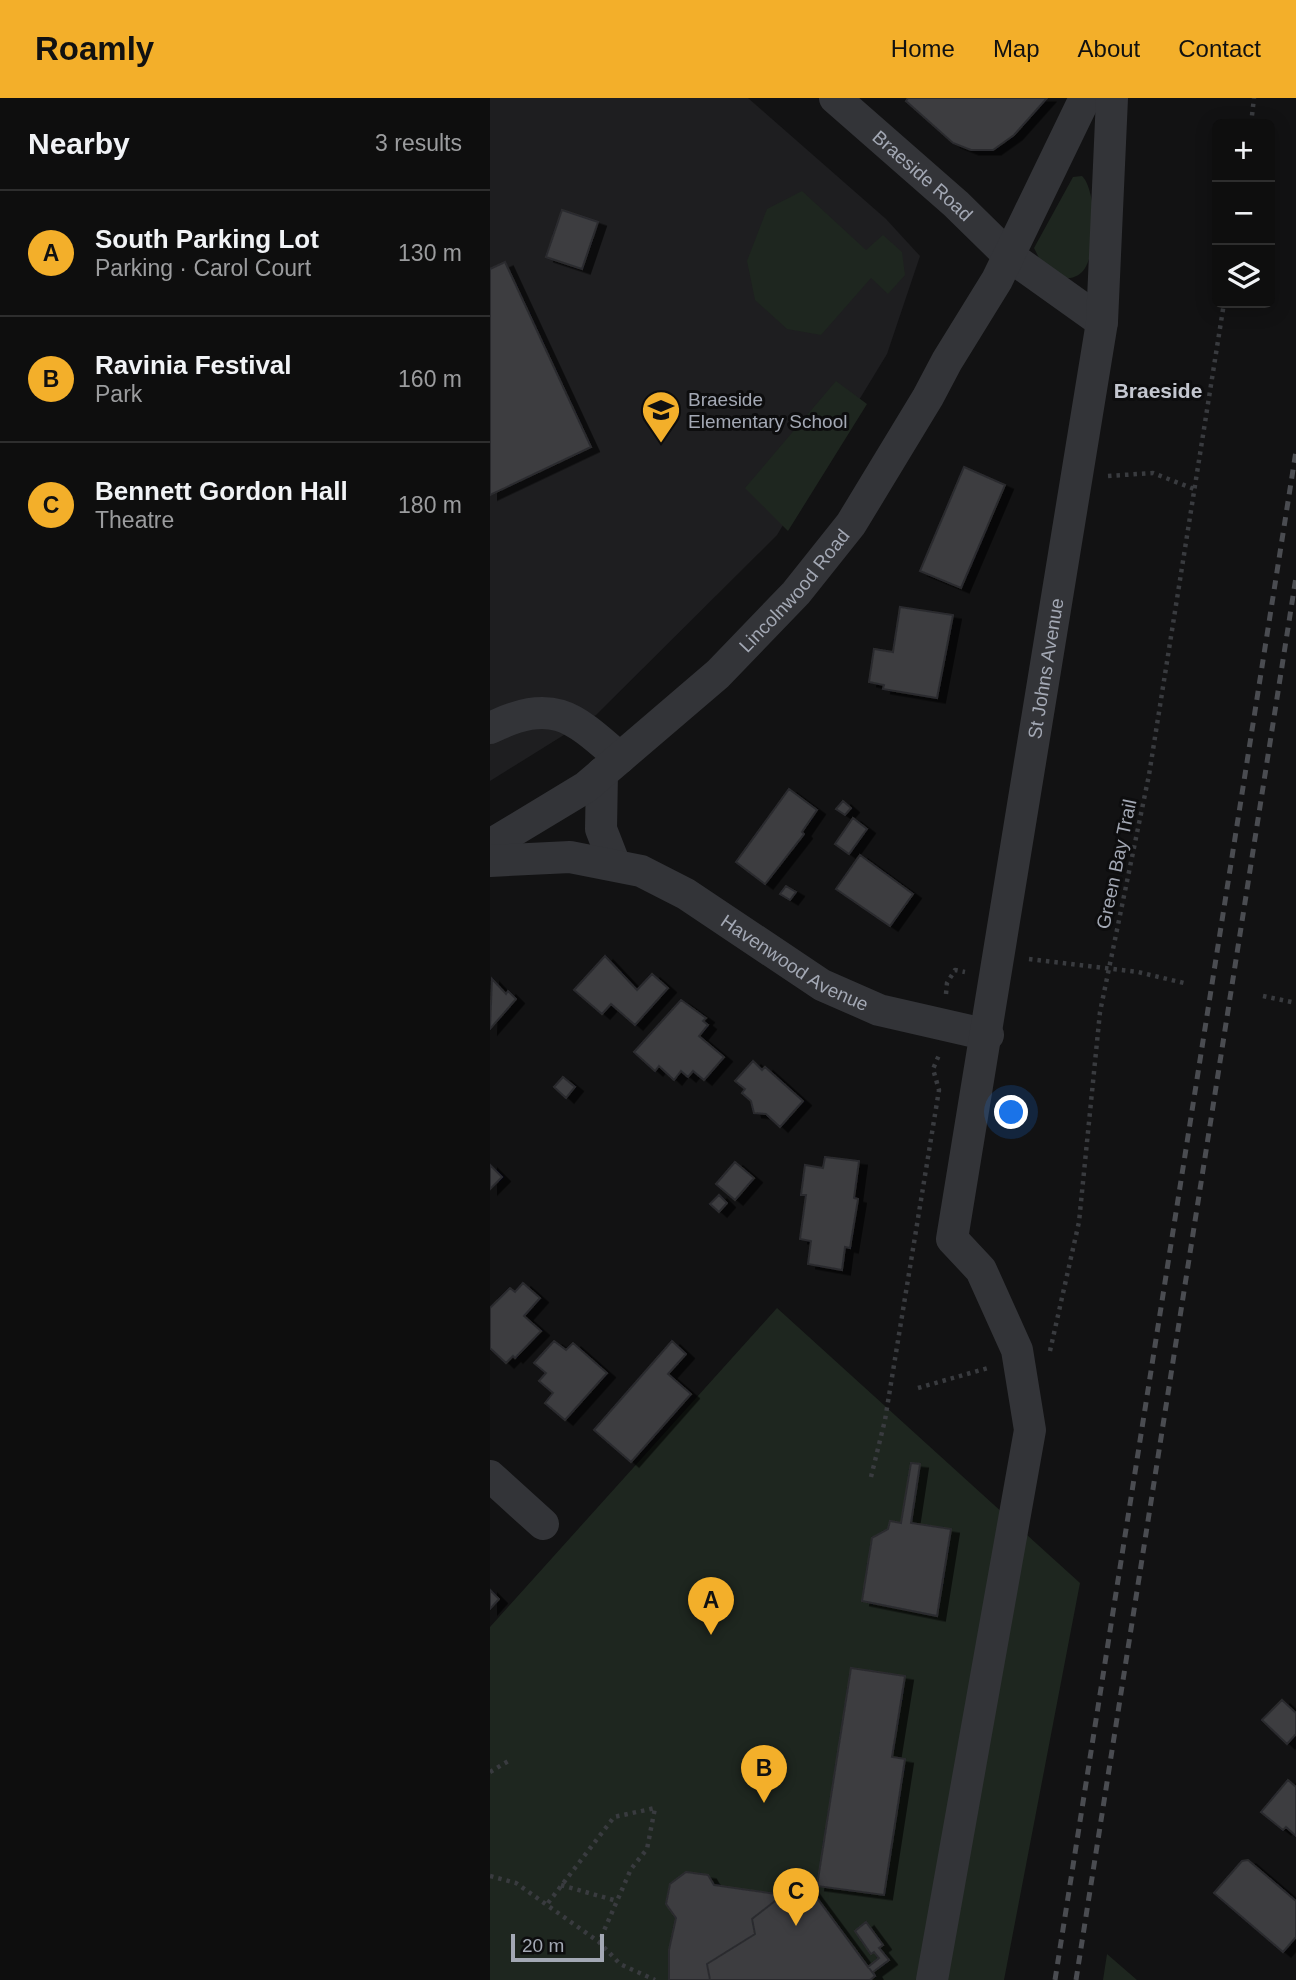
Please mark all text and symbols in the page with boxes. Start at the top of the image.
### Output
text: Roamly [35,30,154,67]
text: Home [891,35,955,62]
text: Map [993,35,1040,62]
text: About [1078,35,1140,62]
text: Contact [1178,35,1261,62]
map controls [1212,119,1275,308]
button: + [1212,119,1275,182]
street label: Braeside Road [868,126,977,225]
text: Nearby [28,127,130,160]
text: 3 results [375,130,462,156]
button: − [1212,182,1275,245]
text: South Parking Lot [95,224,319,254]
text: A [43,240,59,266]
text: 130 m [398,240,462,266]
button: layers [1212,245,1275,308]
text: Parking · Carol Court [95,255,311,281]
text: Ravinia Festival [95,350,292,380]
text: B [43,366,59,392]
text: 160 m [398,366,462,392]
district label: Braeside [1114,379,1202,402]
text: Park [95,381,142,407]
school or university icon: Braeside Elementary School [640,389,682,444]
place label: Braeside Elementary School [688,389,847,432]
text: Bennett Gordon Hall [95,476,348,506]
text: C [43,492,59,518]
text: 180 m [398,492,462,518]
text: Theatre [95,507,174,533]
street label: Lincolnwood Road [735,525,854,657]
street label: St Johns Avenue [1024,597,1068,741]
street label: Green Bay Trail [1092,797,1140,931]
street label: Havenwood Avenue [717,910,872,1015]
your location [994,1095,1028,1129]
pin: A [688,1577,734,1635]
pin: B [741,1745,787,1803]
pin: C [773,1868,819,1926]
scale bar [511,1931,604,1963]
text: 20 m [522,1935,564,1956]

